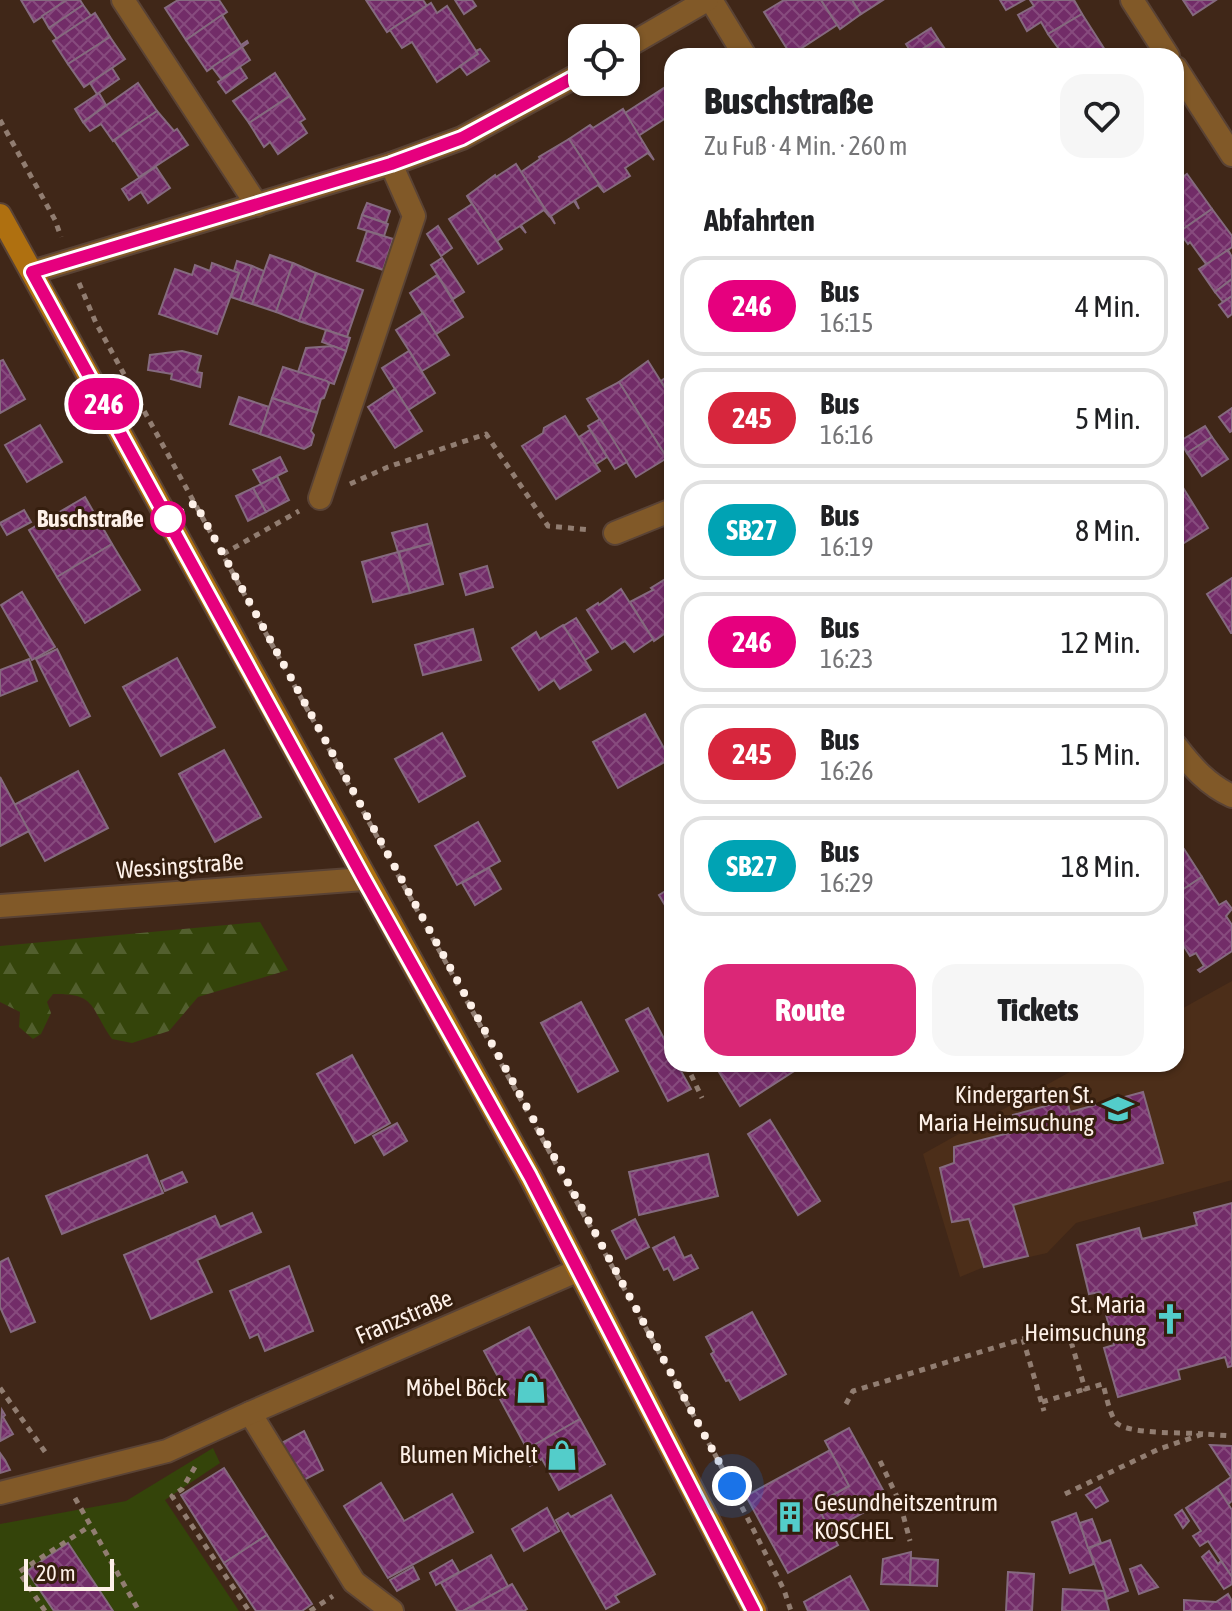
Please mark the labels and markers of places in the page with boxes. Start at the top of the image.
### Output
marker: Buschstraße [151,502,185,536]
place label: Buschstraße [37,505,144,532]
place label: Kindergarten St. Maria Heimsuchung [918,1081,1095,1136]
school or university icon: Kindergarten St. Maria Heimsuchung [1101,1092,1135,1126]
place label: St. Maria Heimsuchung [1024,1291,1147,1346]
church icon: St. Maria Heimsuchung [1153,1302,1187,1336]
shop icon: Möbel Böck [514,1371,548,1405]
place label: Möbel Böck [406,1374,507,1401]
shop icon: Blumen Michelt [545,1438,579,1472]
place label: Blumen Michelt [399,1441,538,1468]
place label: Gesundheitszentrum KOSCHEL [814,1489,998,1544]
building icon: Gesundheitszentrum KOSCHEL [773,1500,807,1534]

